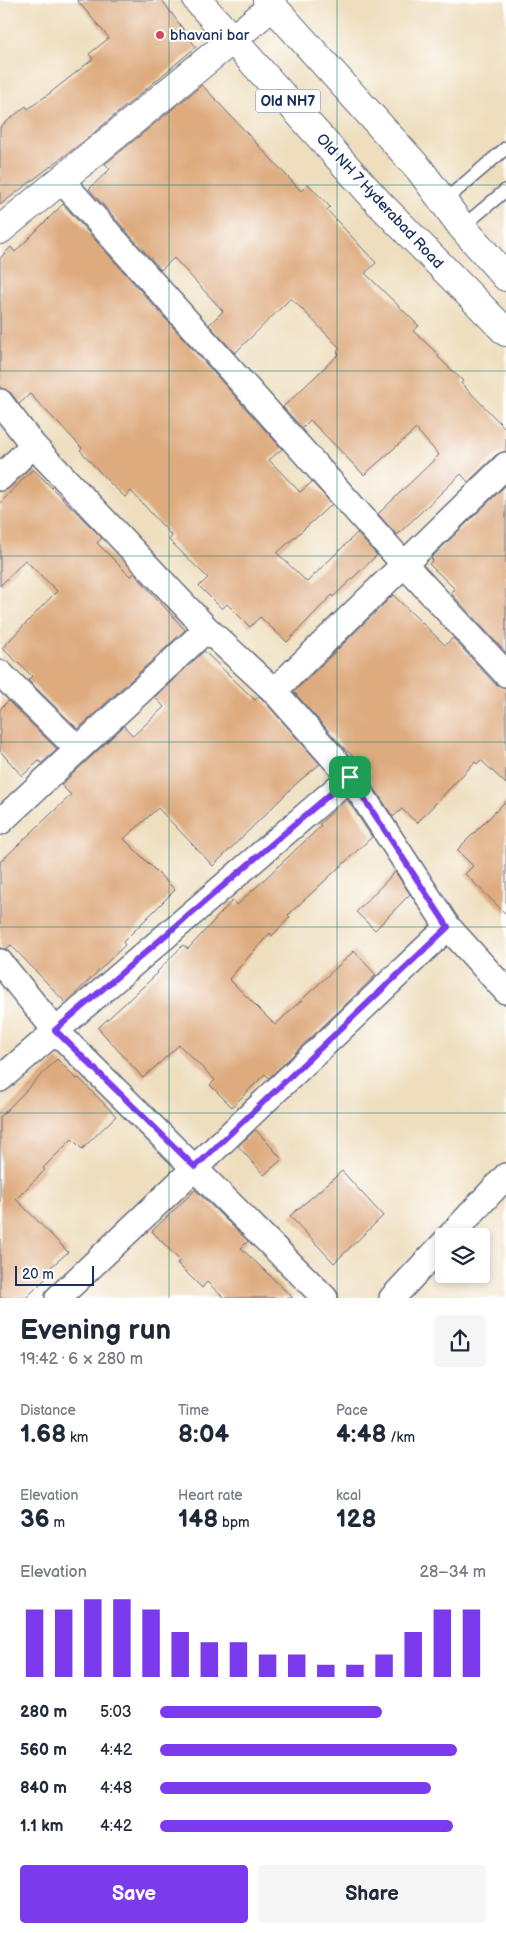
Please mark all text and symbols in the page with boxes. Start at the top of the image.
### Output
place label: bhavani bar [170,26,250,45]
marker: bhavani bar [154,29,166,41]
road number: Old NH7 [256,90,320,112]
street label: Old NH 7 Hyderabad Road [312,130,447,273]
pin [329,756,371,798]
icon: arrive [336,763,364,791]
map controls [435,1228,490,1283]
button: layers [435,1228,490,1283]
scale bar [15,1263,94,1286]
text: 20 m [22,1266,54,1283]
text: Evening run [20,1314,171,1347]
button: share [434,1315,486,1367]
text: 19:42 · 6 × 280 m [20,1350,143,1369]
text: Distance [20,1402,76,1419]
text: Time [178,1402,209,1419]
text: Pace [336,1402,368,1419]
text: 1.68 [20,1419,66,1450]
text: 8:04 [178,1419,229,1450]
text: 4:48 [336,1419,386,1450]
text: km [66,1429,88,1446]
text: /km [386,1429,415,1446]
text: Elevation [20,1487,78,1504]
text: Heart rate [178,1487,243,1504]
text: kcal [336,1487,361,1504]
text: 36 [20,1504,50,1535]
text: 148 [178,1504,218,1535]
text: 128 [336,1504,377,1535]
text: m [50,1514,65,1531]
text: bpm [218,1514,250,1531]
text: Elevation [20,1563,87,1582]
text: 28–34 m [420,1563,486,1582]
text: 280 m [20,1703,67,1722]
text: 5:03 [100,1703,132,1722]
text: 560 m [20,1741,67,1760]
text: 4:42 [100,1741,132,1760]
text: 840 m [20,1779,67,1798]
text: 4:48 [100,1779,132,1798]
text: 1.1 km [20,1817,63,1836]
text: 4:42 [100,1817,132,1836]
button: Save [20,1865,248,1923]
button: Share [258,1865,486,1923]

